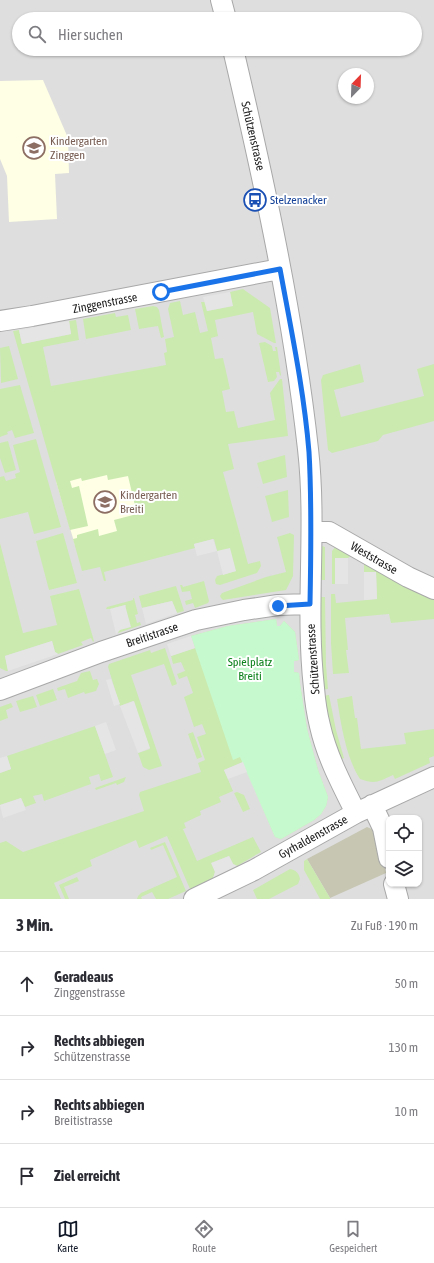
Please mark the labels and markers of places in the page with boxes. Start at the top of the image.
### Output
place label: Kindergarten Zinggen [50,134,107,162]
school or university icon: Kindergarten Zinggen [21,135,47,161]
bus stop icon: Stelzenacker [242,187,268,213]
place label: Stelzenacker [270,193,327,207]
place label: Kindergarten Breiti [120,488,177,516]
school or university icon: Kindergarten Breiti [92,489,118,515]

